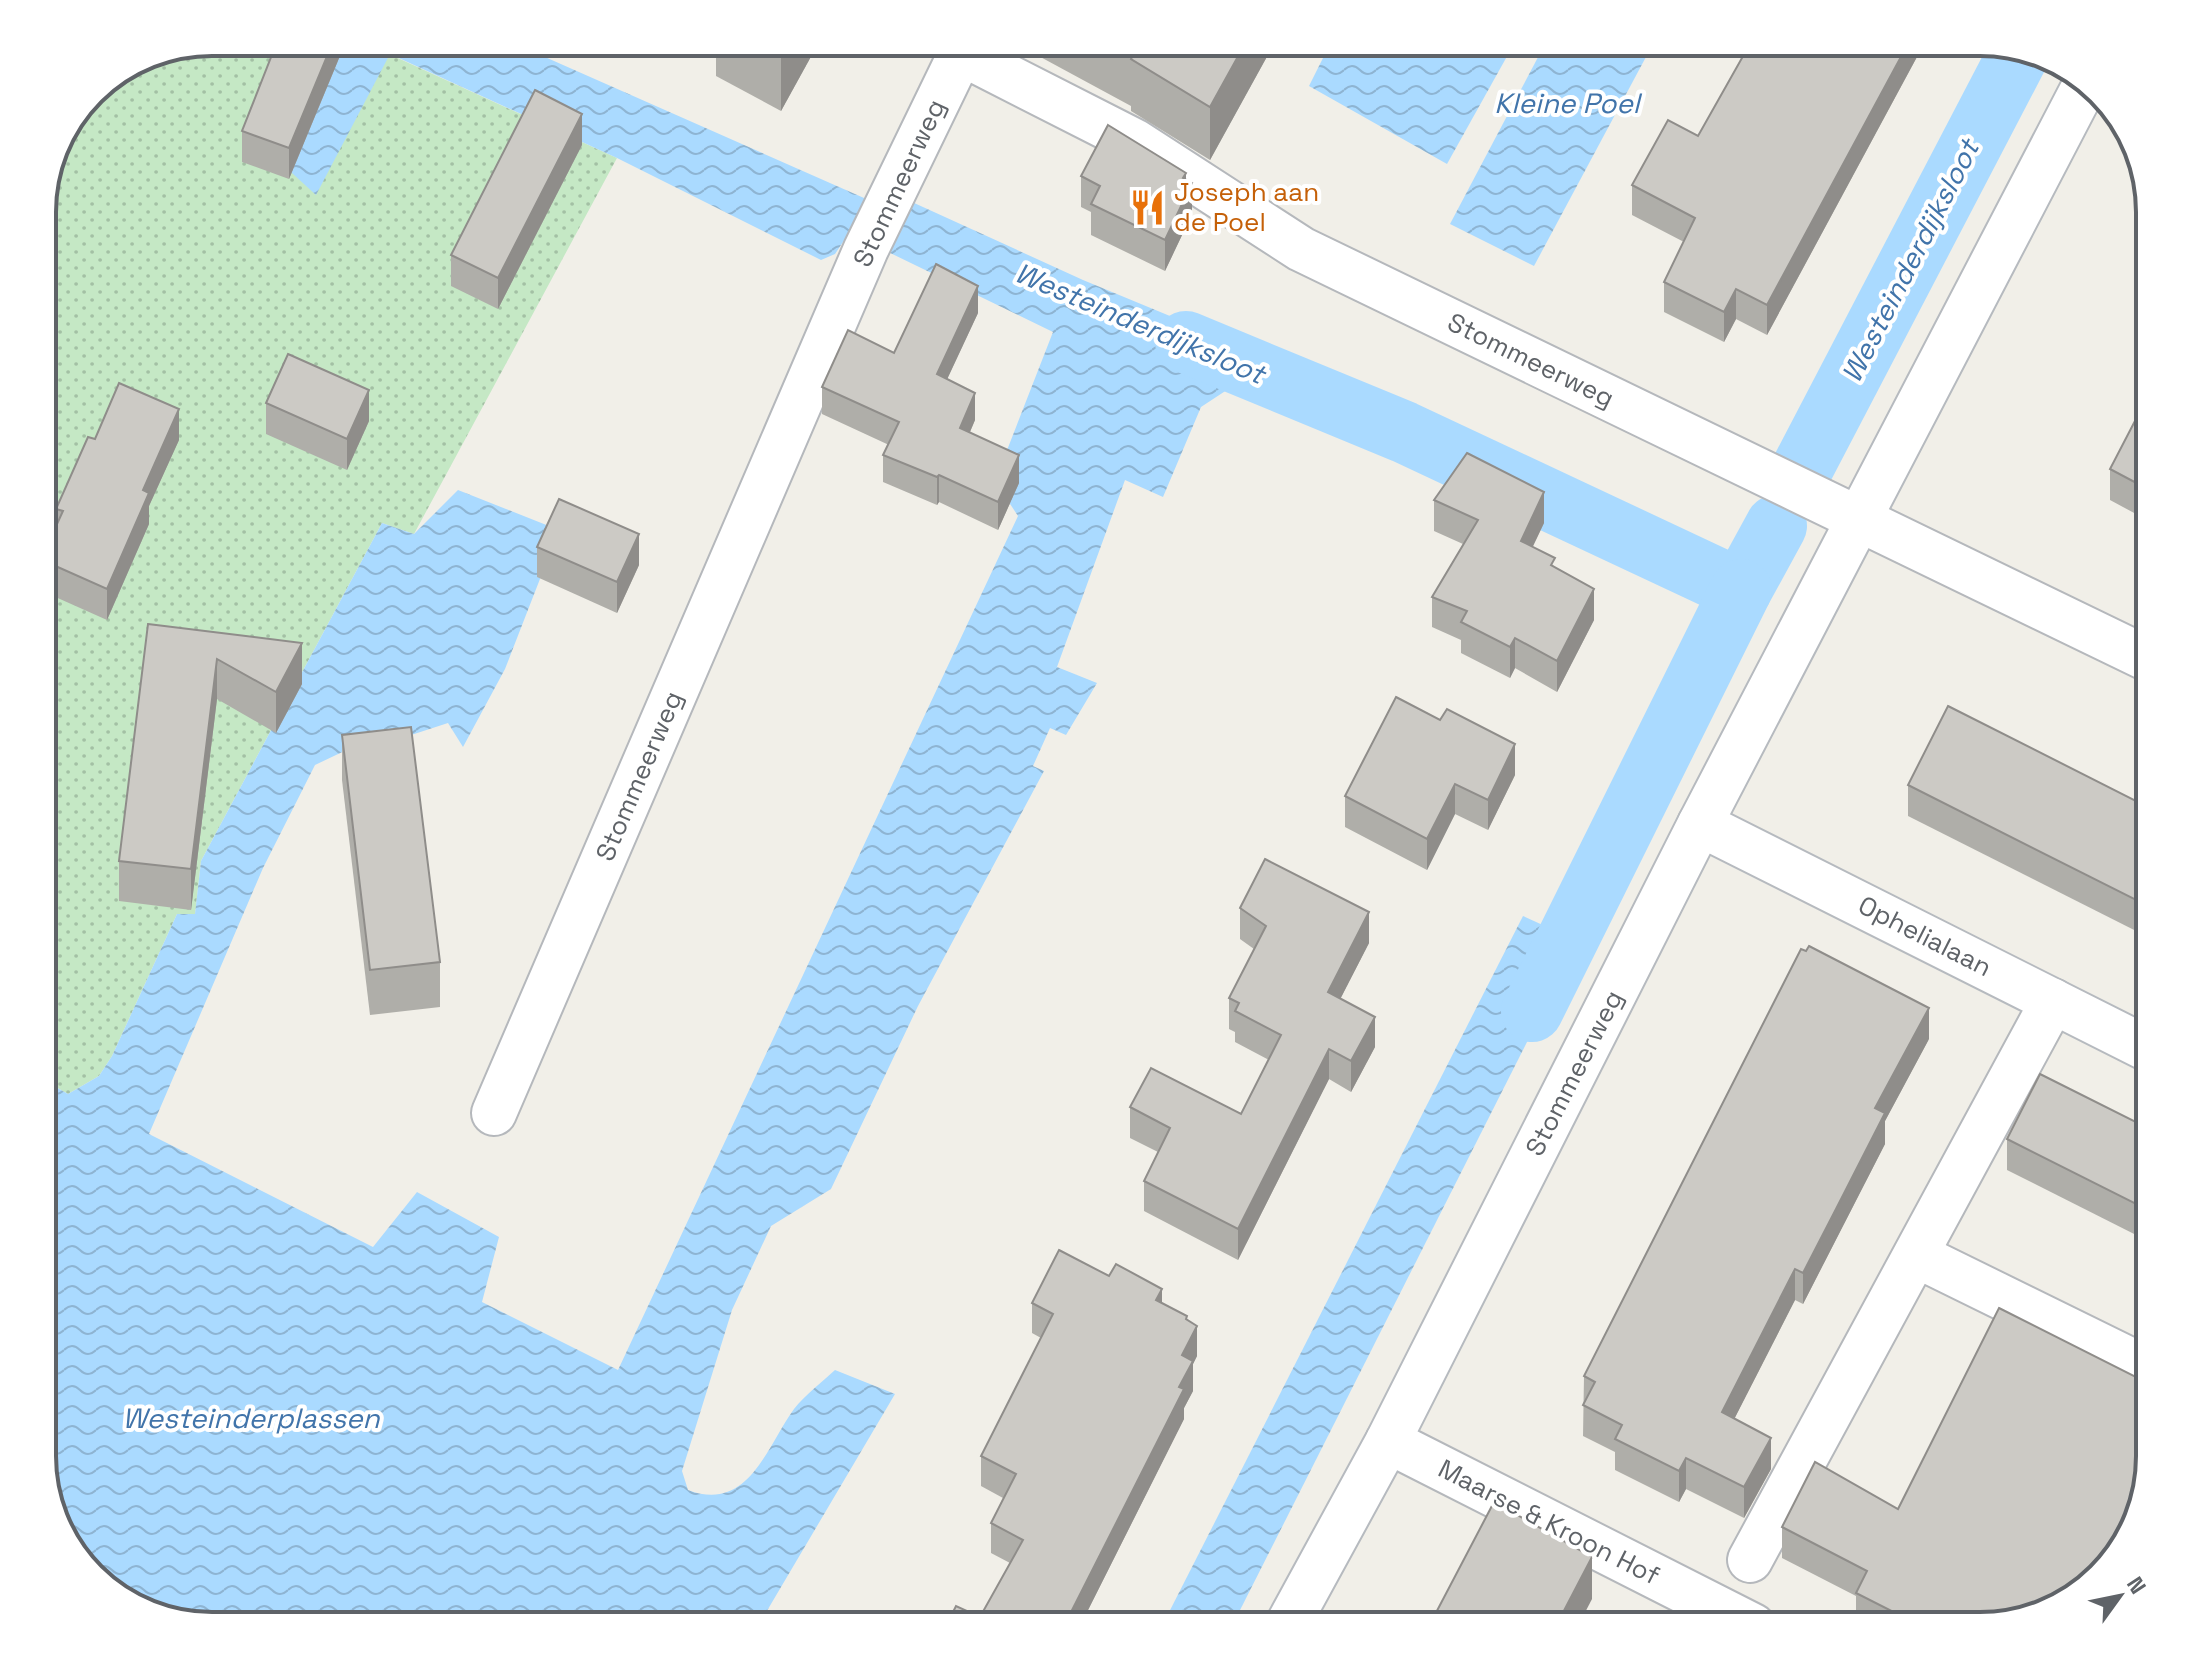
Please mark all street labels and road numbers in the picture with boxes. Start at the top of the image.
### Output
street label: Stommeerweg [845,94,953,272]
street label: Stommeerweg [1442,305,1620,415]
street label: Stommeerweg [588,686,690,866]
street label: Ophelialaan [1853,888,1997,984]
street label: Stommeerweg [1518,984,1630,1162]
street label: Maarse & Kroon Hof [1433,1451,1665,1593]

